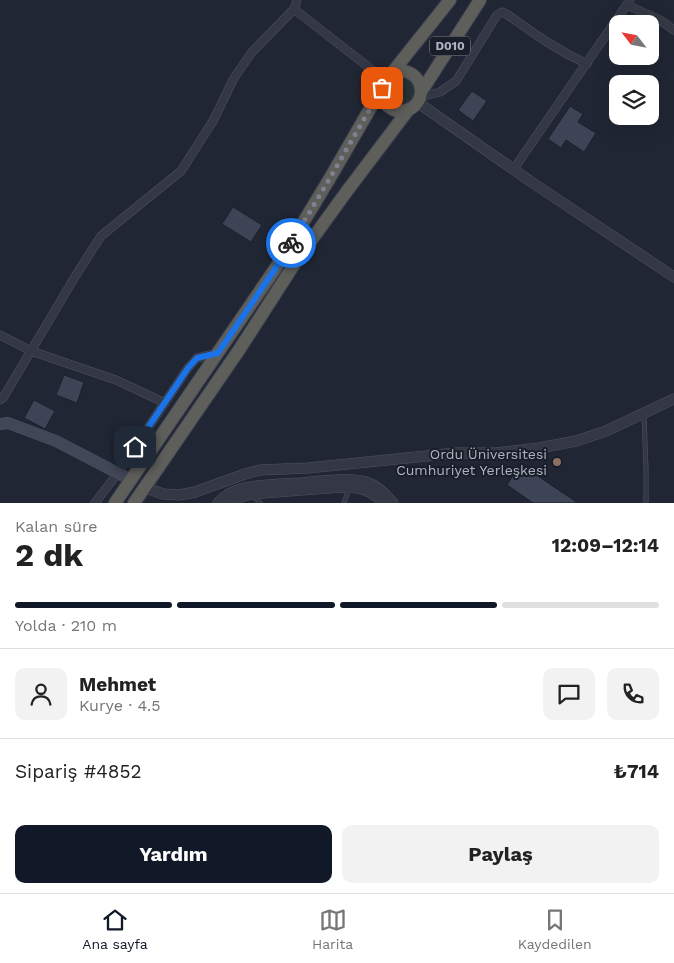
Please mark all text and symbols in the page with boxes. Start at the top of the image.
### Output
north arrow [609,15,659,65]
map controls [609,15,659,125]
road number: D010 [430,36,470,56]
pin [361,67,403,109]
icon: bag [368,74,396,102]
button: layers [609,75,659,125]
courier [266,218,316,268]
icon: bike [277,229,305,257]
pin [114,426,156,468]
icon: home [121,433,149,461]
place label: Ordu Üniversitesi Cumhuriyet Yerleşkesi [396,446,547,478]
marker: Ordu Üniversitesi Cumhuriyet Yerleşkesi [551,456,563,468]
text: Kalan süre [15,517,97,536]
text: 12:09–12:14 [552,534,659,557]
text: 2 dk [15,536,83,574]
text: Yolda · 210 m [15,616,117,635]
button: person [15,668,67,720]
button: chat [543,668,595,720]
button: phone [607,668,659,720]
text: Mehmet [79,673,156,696]
text: Kurye · 4.5 [79,696,161,715]
text: Sipariş #4852 [15,760,142,783]
text: ₺714 [614,760,659,783]
button: Yardım [15,825,332,883]
button: Paylaş [342,825,659,883]
tab: Ana sayfa [82,906,148,952]
tab: Harita [312,906,353,952]
tab: Kaydedilen [518,906,592,952]

